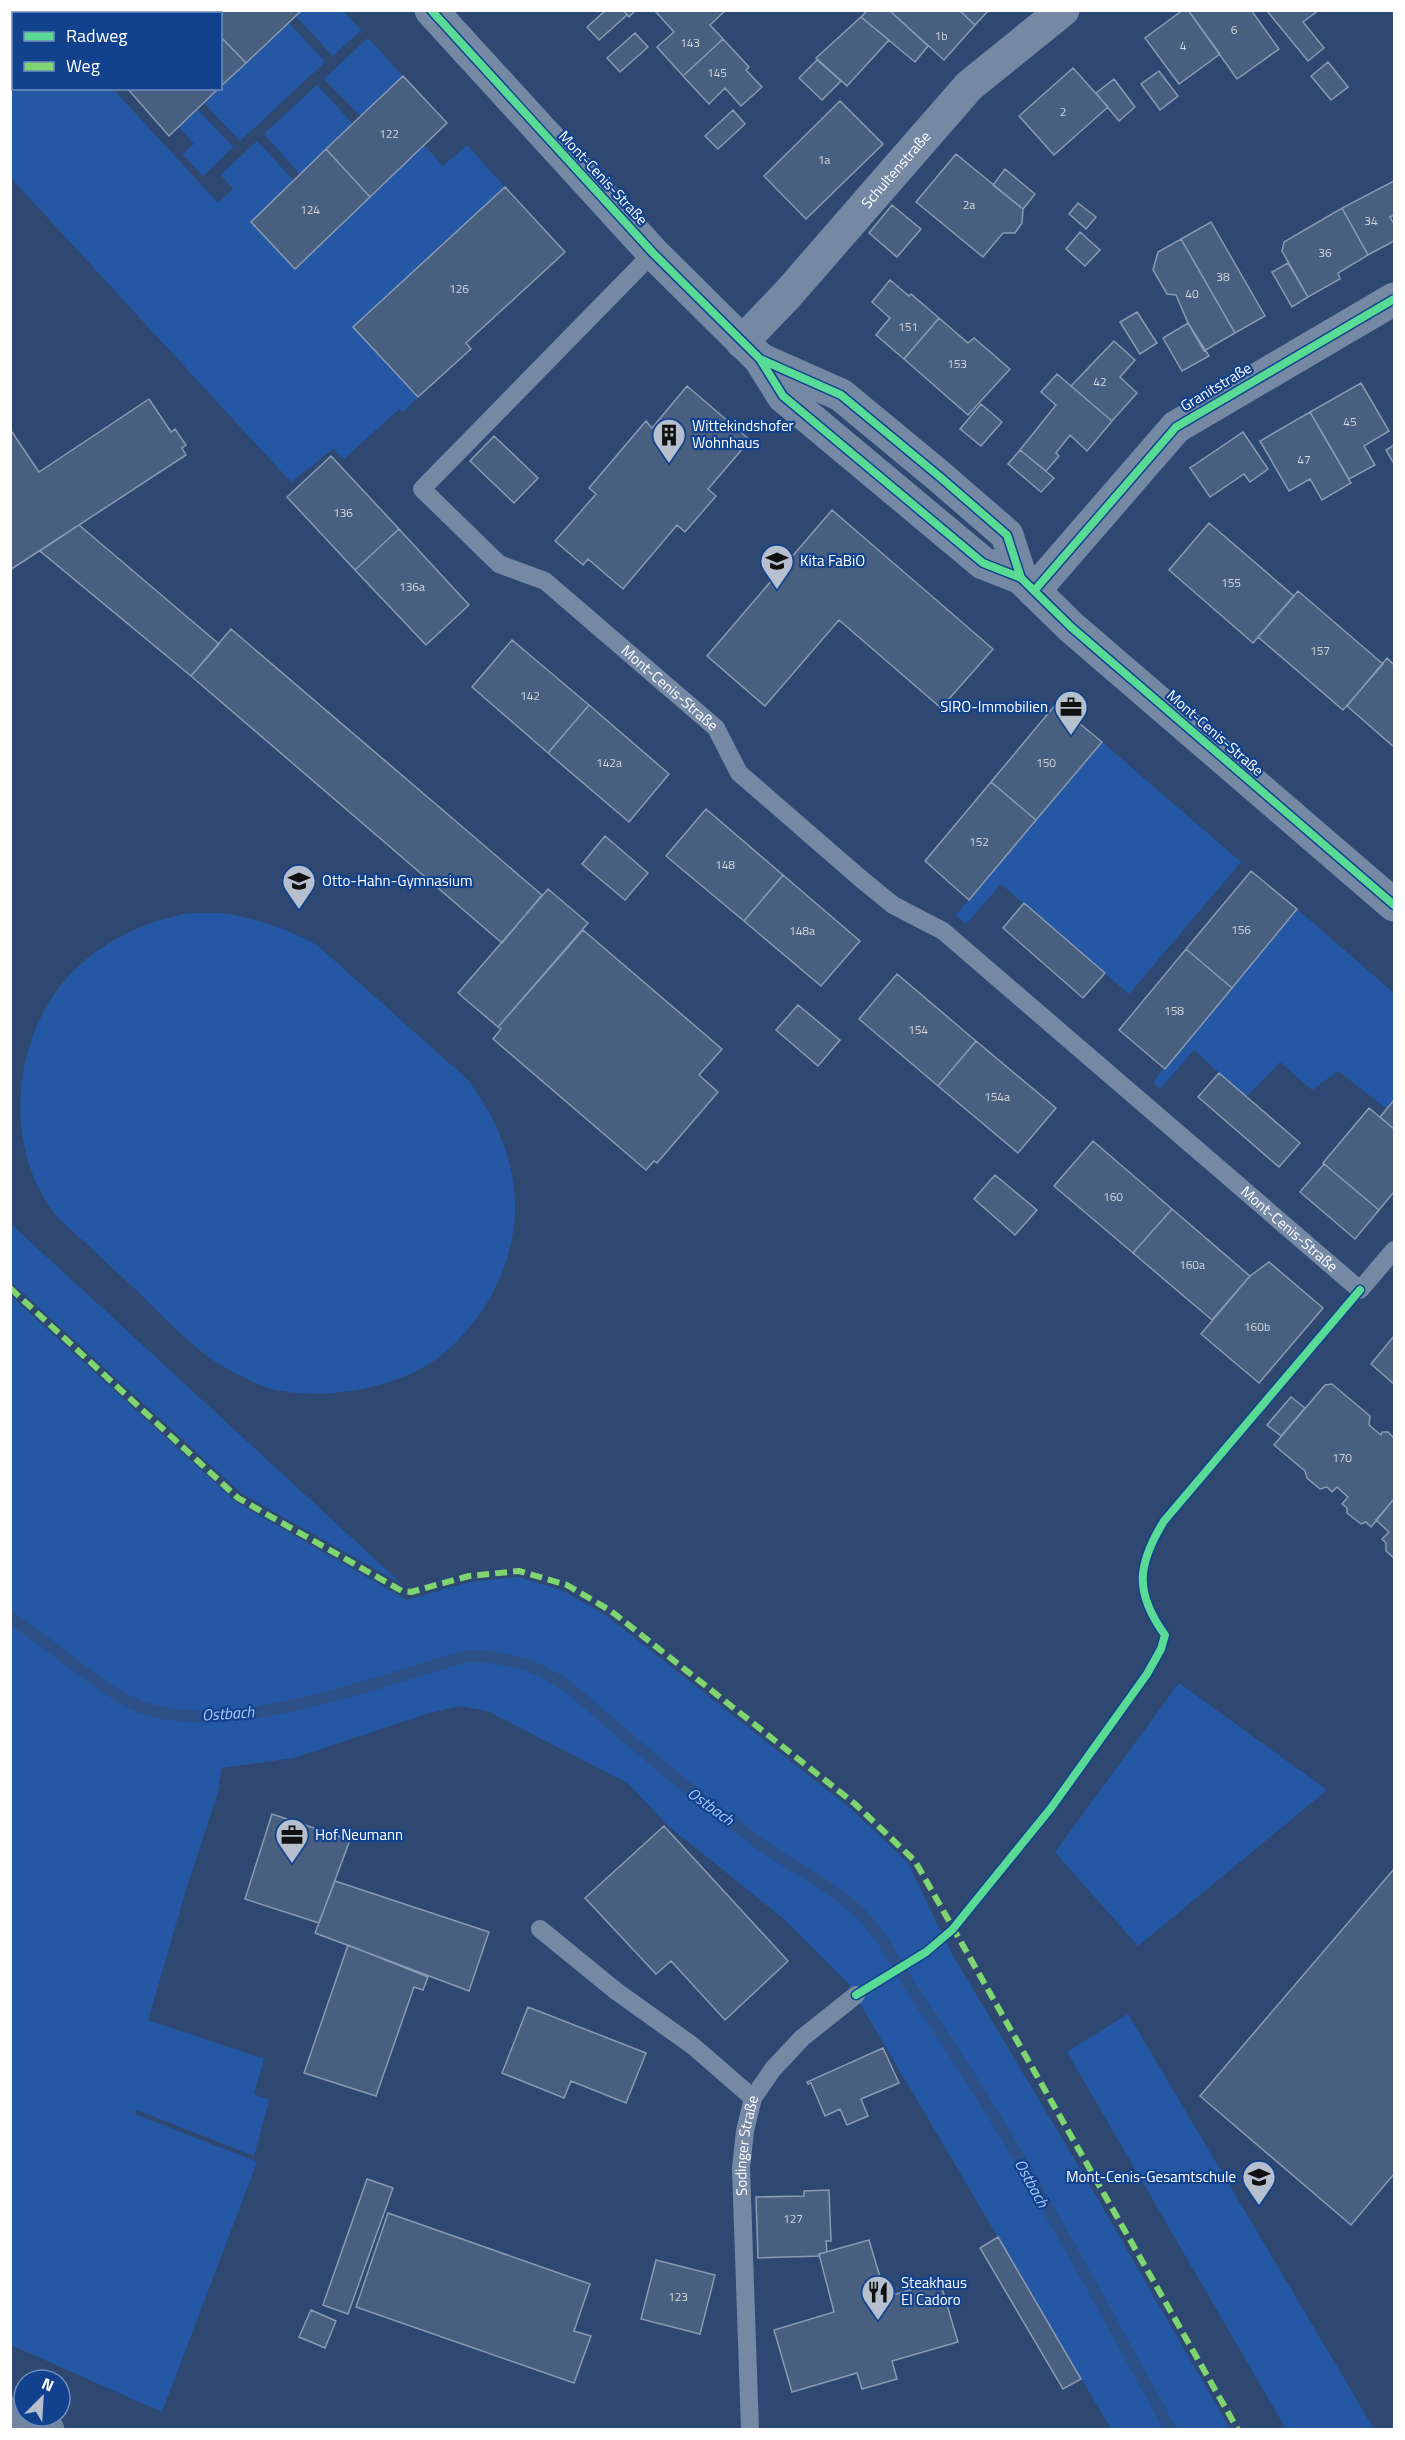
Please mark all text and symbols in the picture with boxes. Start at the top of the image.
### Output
legend [12,12,222,90]
house number: 6 [1231,20,1238,39]
text: Radweg [66,22,128,49]
house number: 1b [934,26,948,45]
house number: 143 [680,33,700,52]
house number: 4 [1180,36,1187,55]
text: Weg [66,52,100,79]
house number: 145 [707,63,727,82]
house number: 2 [1060,102,1066,121]
house number: 122 [379,124,399,143]
street label: Mont-Cenis-Straße [553,125,653,230]
street label: Schultenstraße [855,126,936,213]
house number: 1a [818,150,830,169]
house number: 2a [963,195,975,214]
house number: 124 [300,200,320,219]
house number: 34 [1364,211,1378,230]
house number: 36 [1318,243,1332,262]
house number: 38 [1216,267,1230,286]
house number: 126 [449,279,469,298]
house number: 40 [1185,284,1199,303]
house number: 151 [898,317,918,336]
house number: 153 [947,354,967,373]
street label: Granitstraße [1176,356,1256,417]
house number: 42 [1093,372,1107,391]
house number: 45 [1343,412,1357,431]
place label: Wittekindshofer Wohnhaus [692,414,794,454]
building icon: Wittekindshofer Wohnhaus [651,417,687,464]
house number: 47 [1297,450,1311,469]
house number: 136 [333,503,353,522]
school or university icon: Kita FaBiO [759,543,795,590]
place label: Kita FaBiO [800,549,865,572]
house number: 155 [1221,573,1241,592]
house number: 136a [399,577,425,596]
street label: Mont-Cenis-Straße [616,639,724,736]
house number: 157 [1310,641,1330,660]
street label: Mont-Cenis-Straße [1162,684,1269,781]
house number: 142 [520,686,540,705]
office icon: SIRO-Immobilien [1053,689,1089,736]
place label: SIRO-Immobilien [940,695,1048,718]
house number: 142a [596,753,622,772]
house number: 150 [1036,753,1056,772]
house number: 152 [969,832,989,851]
house number: 148 [715,855,735,874]
school or university icon: Otto-Hahn-Gymnasium [281,863,317,910]
place label: Otto-Hahn-Gymnasium [322,869,473,892]
house number: 156 [1231,920,1251,939]
house number: 148a [789,921,815,940]
house number: 158 [1164,1001,1184,1020]
house number: 154 [908,1020,928,1039]
house number: 154a [984,1087,1010,1106]
street label: Mont-Cenis-Straße [1236,1180,1343,1277]
house number: 160 [1103,1187,1123,1206]
house number: 160a [1179,1255,1205,1274]
house number: 160b [1244,1317,1270,1336]
house number: 170 [1332,1448,1352,1467]
water label: Ostbach [201,1699,256,1727]
water label: Ostbach [683,1781,740,1832]
office icon: Hof Neumann [274,1817,310,1864]
place label: Hof Neumann [315,1823,403,1846]
street label: Sodinger Straße [729,2093,764,2196]
water label: Ostbach [1009,2154,1056,2213]
school or university icon: Mont-Cenis-Gesamtschule [1241,2159,1277,2206]
place label: Mont-Cenis-Gesamtschule [1066,2165,1236,2188]
house number: 127 [783,2209,803,2228]
place label: Steakhaus El Cadoro [901,2271,967,2311]
restaurant icon: Steakhaus El Cadoro [860,2274,896,2321]
house number: 123 [668,2287,688,2306]
north arrow [12,2368,72,2428]
text: N [38,2371,58,2398]

